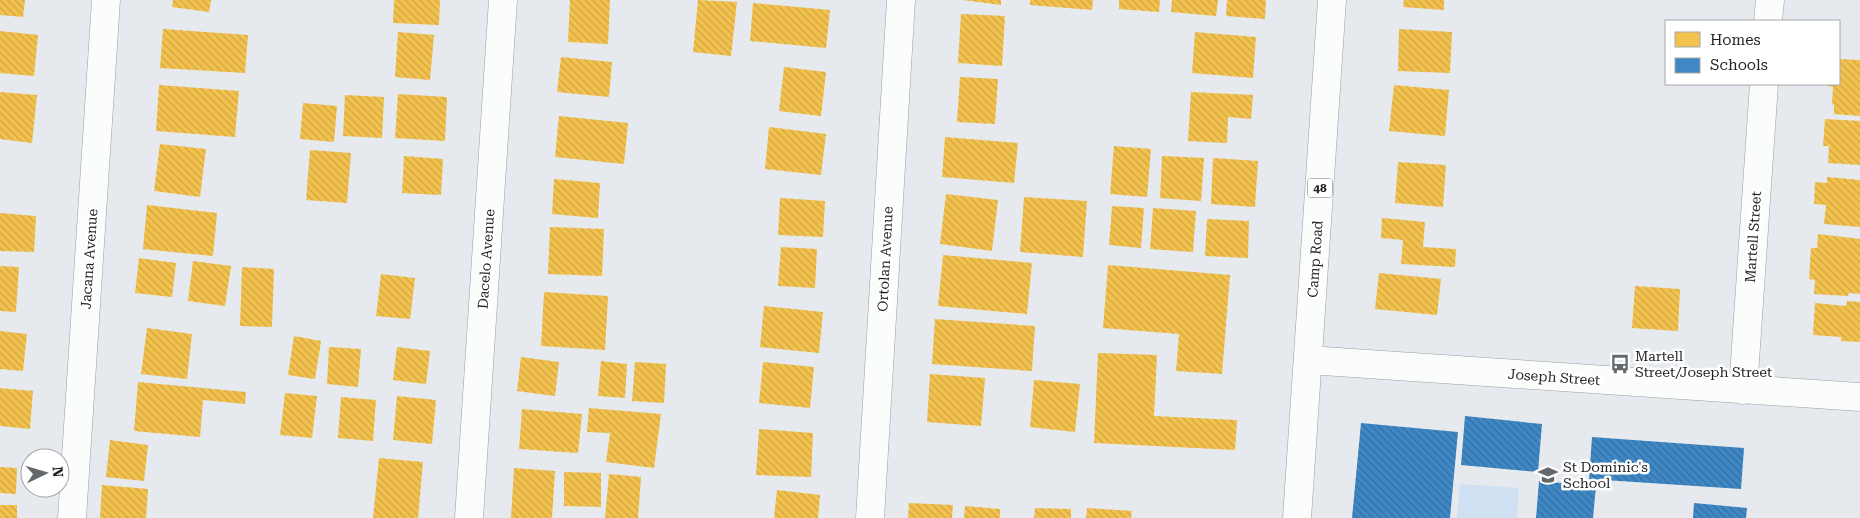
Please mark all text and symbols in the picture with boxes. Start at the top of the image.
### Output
legend [1665,20,1840,85]
text: Homes [1710,31,1761,49]
text: Schools [1710,56,1768,74]
road number: 48 [1308,178,1332,198]
street label: Martell Street [1742,191,1764,283]
street label: Ortolan Avenue [874,206,896,312]
street label: Jacana Avenue [78,208,101,310]
street label: Dacelo Avenue [475,208,498,310]
street label: Camp Road [1304,220,1326,298]
place label: Martell Street/Joseph Street [1635,348,1772,380]
bus stop icon: Martell Street/Joseph Street [1609,353,1631,375]
street label: Joseph Street [1507,366,1601,388]
north arrow [20,448,70,498]
place label: St Dominic's School [1563,459,1648,491]
school or university icon: St Dominic's School [1537,464,1559,486]
text: N [50,466,66,478]

